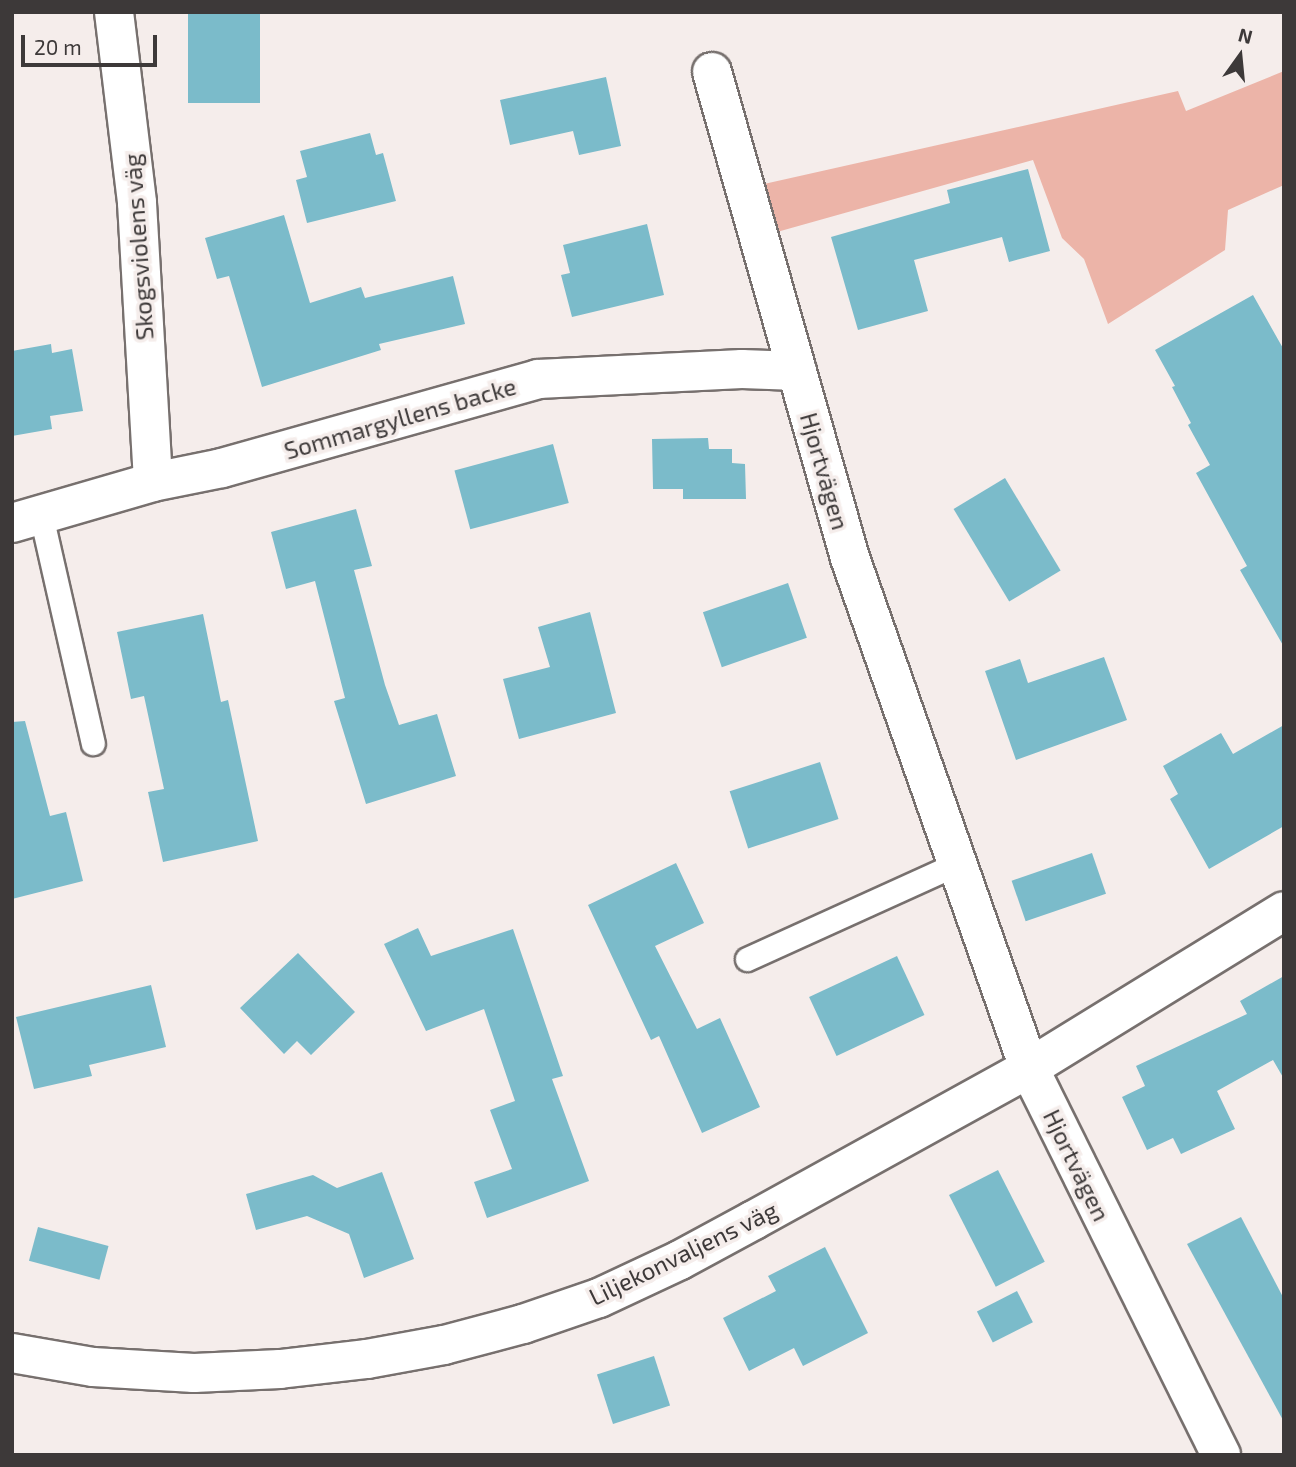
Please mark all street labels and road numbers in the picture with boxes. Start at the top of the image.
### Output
street label: Skogsviolens väg [117,153,159,341]
street label: Sommargyllens backe [281,371,519,465]
street label: Hjortvägen [795,409,855,533]
street label: Hjortvägen [1038,1105,1116,1225]
street label: Liljekonvaljens väg [584,1195,782,1311]

